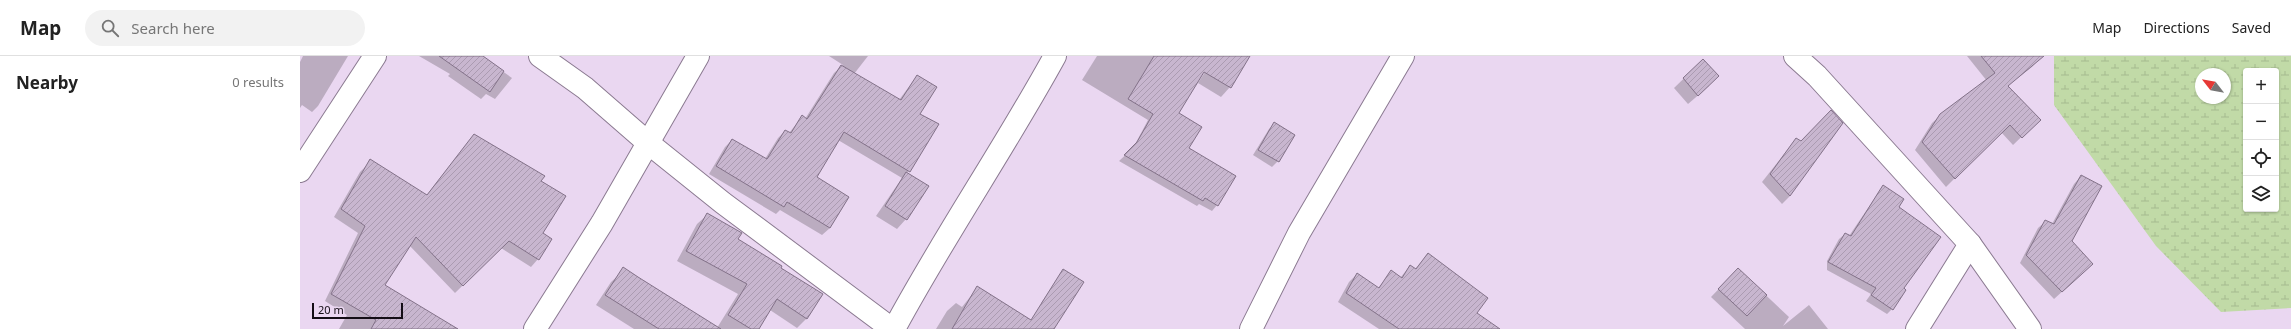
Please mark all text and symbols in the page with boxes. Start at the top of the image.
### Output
search box [85,10,365,46]
text: Map [20,15,61,41]
icon: search [99,17,121,39]
text: Search here [131,18,215,38]
text: Map [2092,18,2121,37]
text: Directions [2143,18,2210,37]
text: Saved [2232,18,2271,37]
north arrow [2195,68,2231,104]
map controls [2243,68,2279,212]
button: + [2243,68,2279,104]
text: Nearby [16,71,78,94]
text: 0 results [232,73,284,91]
button: − [2243,104,2279,140]
button: locate [2243,140,2279,176]
button: layers [2243,176,2279,212]
scale bar [312,301,403,320]
text: 20 m [318,302,344,317]

